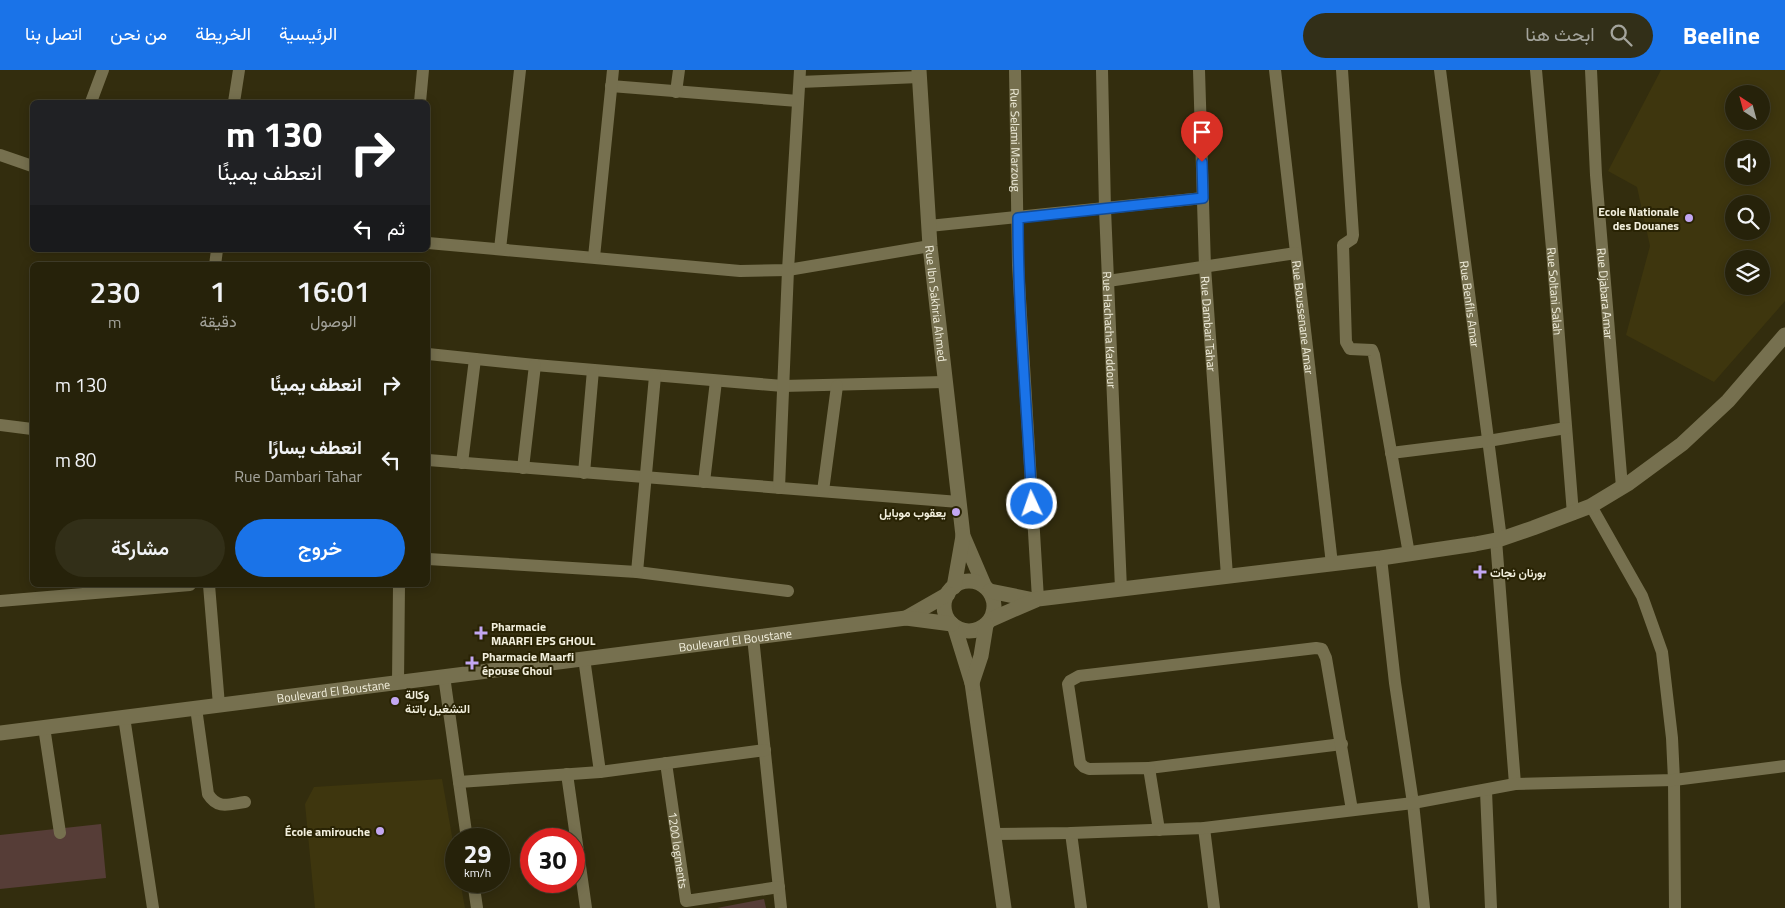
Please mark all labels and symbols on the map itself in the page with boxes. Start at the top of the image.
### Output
north arrow [1725,85,1770,130]
street label: Rue Selami Marzoug [1006,88,1026,192]
pin [1181,111,1223,162]
place label: Ecole Nationale des Douanes [1598,202,1679,235]
marker: Ecole Nationale des Douanes [1683,212,1695,224]
street label: Rue Ibn Sakhria Ahmed [920,244,953,363]
street label: Rue Soltani Salah [1542,247,1568,336]
street label: Rue Djabara Amar [1593,247,1619,340]
street label: Rue Boussenane Amar [1288,259,1320,375]
street label: Rue Benflis Amar [1455,259,1485,349]
street label: Rue Hachacha Kaddour [1098,271,1122,389]
street label: Rue Dambari Tahar [1196,275,1222,372]
position arrow [1005,477,1057,529]
place label: يعقوب موبايل [879,503,946,522]
marker: يعقوب موبايل [950,506,962,518]
place label: بورنان نجات [1490,563,1547,582]
marker: بورنان نجات [1474,566,1486,578]
place label: Pharmacie MAARFI EPS GHOUL [491,617,596,650]
street label: Boulevard El Boustane [677,623,793,656]
marker: Pharmacie MAARFI EPS GHOUL [475,627,487,639]
place label: Pharmacie Maarfi épouse Ghoul [482,647,574,680]
marker: Pharmacie Maarfi épouse Ghoul [466,657,478,669]
street label: Boulevard El Boustane [276,674,391,707]
place label: وكالة التشغيل باتنة [405,685,470,718]
marker: وكالة التشغيل باتنة [389,695,401,707]
street label: 1200 logments [664,811,694,890]
place label: École amirouche [285,822,370,841]
marker: École amirouche [374,825,386,837]
speed limit sign: 30 [520,828,585,893]

